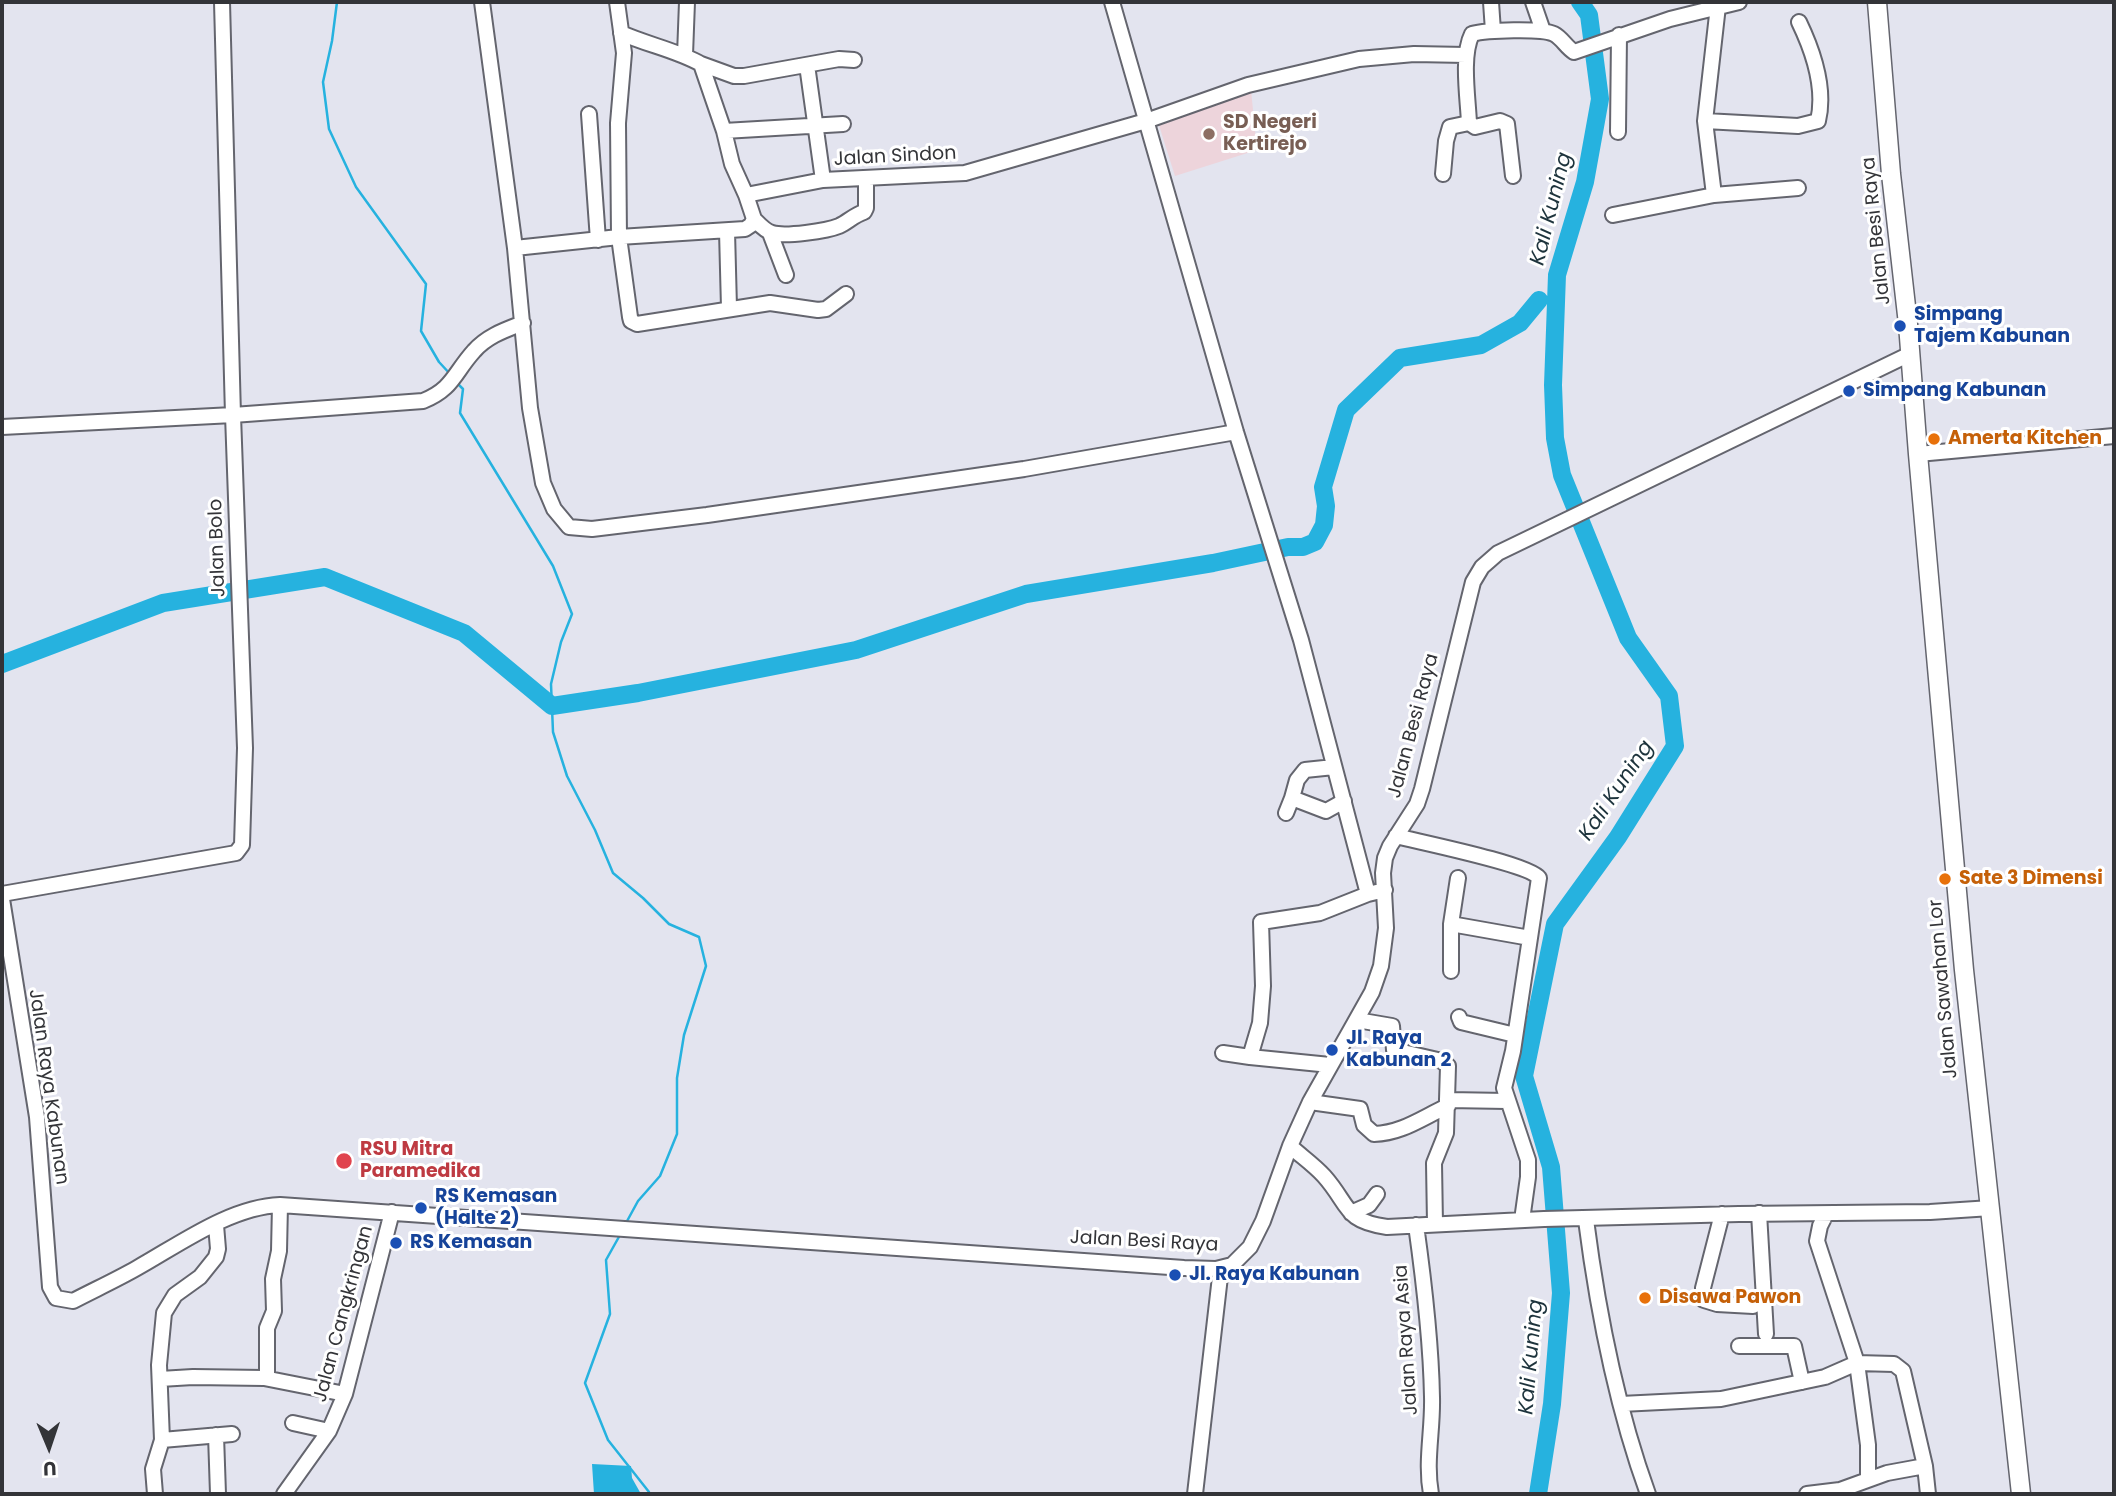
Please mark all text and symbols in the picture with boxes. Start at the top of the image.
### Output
place label: SD Negeri Kertirejo [1223,112,1317,156]
marker: SD Negeri Kertirejo [1201,126,1217,142]
street label: Jalan Sindon [833,142,957,172]
water label: Kali Kuning [1526,150,1578,268]
street label: Jalan Besi Raya [1858,156,1896,306]
place label: Simpang Tajem Kabunan [1914,304,2070,348]
marker: Simpang Tajem Kabunan [1892,318,1908,334]
place label: Simpang Kabunan [1863,380,2046,402]
marker: Simpang Kabunan [1841,383,1857,399]
place label: Amerta Kitchen [1948,428,2102,450]
marker: Amerta Kitchen [1926,431,1942,447]
street label: Jalan Bolo [205,498,231,598]
street label: Jalan Besi Raya [1384,651,1444,801]
water label: Kali Kuning [1574,736,1660,846]
place label: Sate 3 Dimensi [1959,868,2103,890]
marker: Sate 3 Dimensi [1937,871,1953,887]
street label: Jalan Sawahan Lor [1925,898,1963,1080]
street label: Jalan Raya Kabunan [23,988,73,1186]
place label: Jl. Raya Kabunan 2 [1346,1028,1451,1072]
marker: Jl. Raya Kabunan 2 [1324,1042,1340,1058]
place label: RSU Mitra Paramedika [360,1139,481,1183]
marker: RSU Mitra Paramedika [334,1151,354,1171]
place label: RS Kemasan (Halte 2) [435,1186,557,1230]
marker: RS Kemasan (Halte 2) [413,1200,429,1216]
street label: Jalan Cangkringan [309,1223,379,1405]
street label: Jalan Besi Raya [1069,1227,1219,1257]
place label: RS Kemasan [410,1232,532,1254]
marker: RS Kemasan [388,1235,404,1251]
place label: Jl. Raya Kabunan [1189,1264,1360,1286]
street label: Jalan Raya Asia [1390,1264,1424,1416]
marker: Jl. Raya Kabunan [1167,1267,1183,1283]
place label: Disawa Pawon [1659,1287,1801,1309]
marker: Disawa Pawon [1637,1290,1653,1306]
water label: Kali Kuning [1514,1298,1550,1416]
north arrow [14,1412,84,1482]
text: U [43,1455,57,1482]

